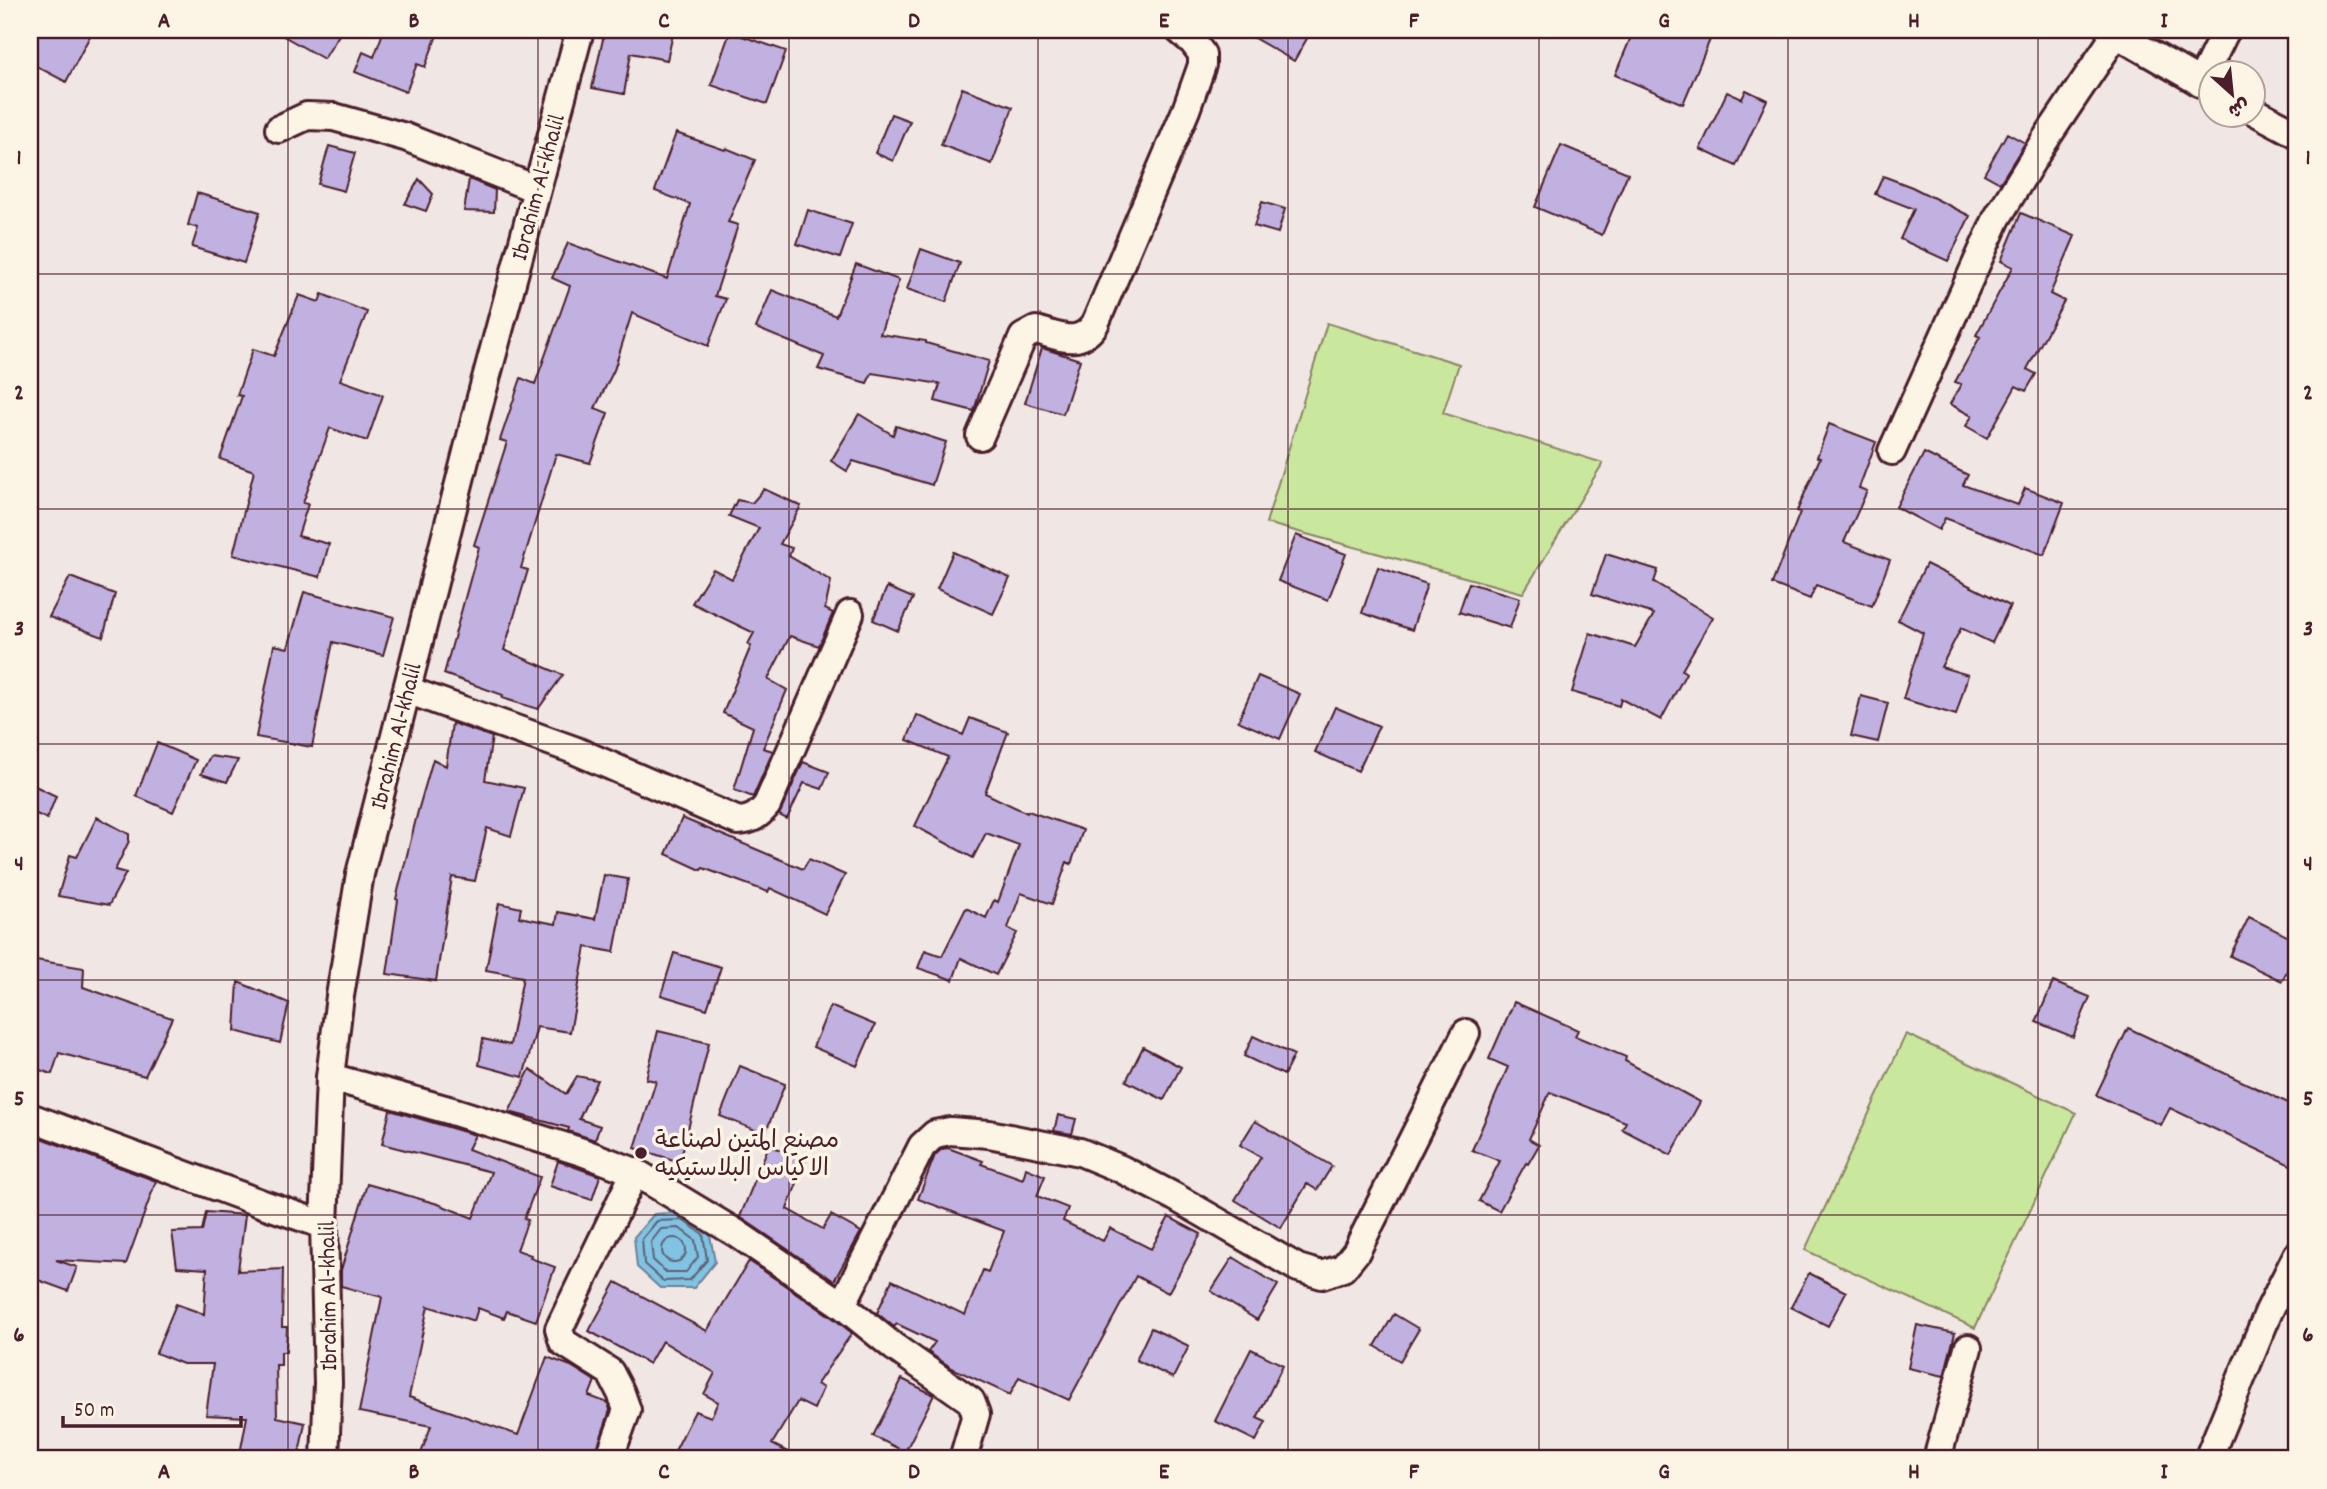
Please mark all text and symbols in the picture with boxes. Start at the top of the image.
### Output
text: A [158,6,170,39]
text: B [409,6,420,39]
text: C [658,6,670,39]
text: D [908,6,920,39]
text: E [1159,6,1170,39]
text: F [1409,6,1420,39]
text: G [1658,6,1670,39]
text: H [1908,6,1920,39]
text: I [2160,6,2168,39]
north arrow [2198,60,2268,130]
text: ش [2223,89,2254,123]
street label: Ibrahim Al-khalil [504,111,576,265]
text: 1 [16,143,22,176]
text: 1 [2305,143,2311,176]
text: 2 [14,378,24,411]
text: 2 [2303,378,2313,411]
text: 3 [14,614,24,647]
text: 3 [2303,614,2313,647]
street label: Ibrahim Al-khalil [363,659,433,814]
text: 4 [14,849,24,882]
text: 4 [2303,849,2313,882]
text: 5 [14,1084,24,1117]
text: 5 [2303,1084,2313,1117]
place label: مصنع المتين لصناعة الاكياس البلاستيكيه [655,1125,839,1187]
marker: مصنع المتين لصناعة الاكياس البلاستيكيه [633,1145,649,1161]
street label: Ibrahim Al-khalil [312,1220,348,1371]
text: 6 [13,1320,25,1353]
text: 6 [2302,1320,2314,1353]
scale bar [63,1384,242,1428]
text: 50 m [74,1397,114,1427]
text: A [158,1457,170,1489]
text: B [409,1457,420,1489]
text: C [658,1457,670,1489]
text: D [908,1457,920,1489]
text: E [1159,1457,1170,1489]
text: F [1409,1457,1420,1489]
text: G [1658,1457,1670,1489]
text: H [1908,1457,1920,1489]
text: I [2160,1457,2168,1489]

